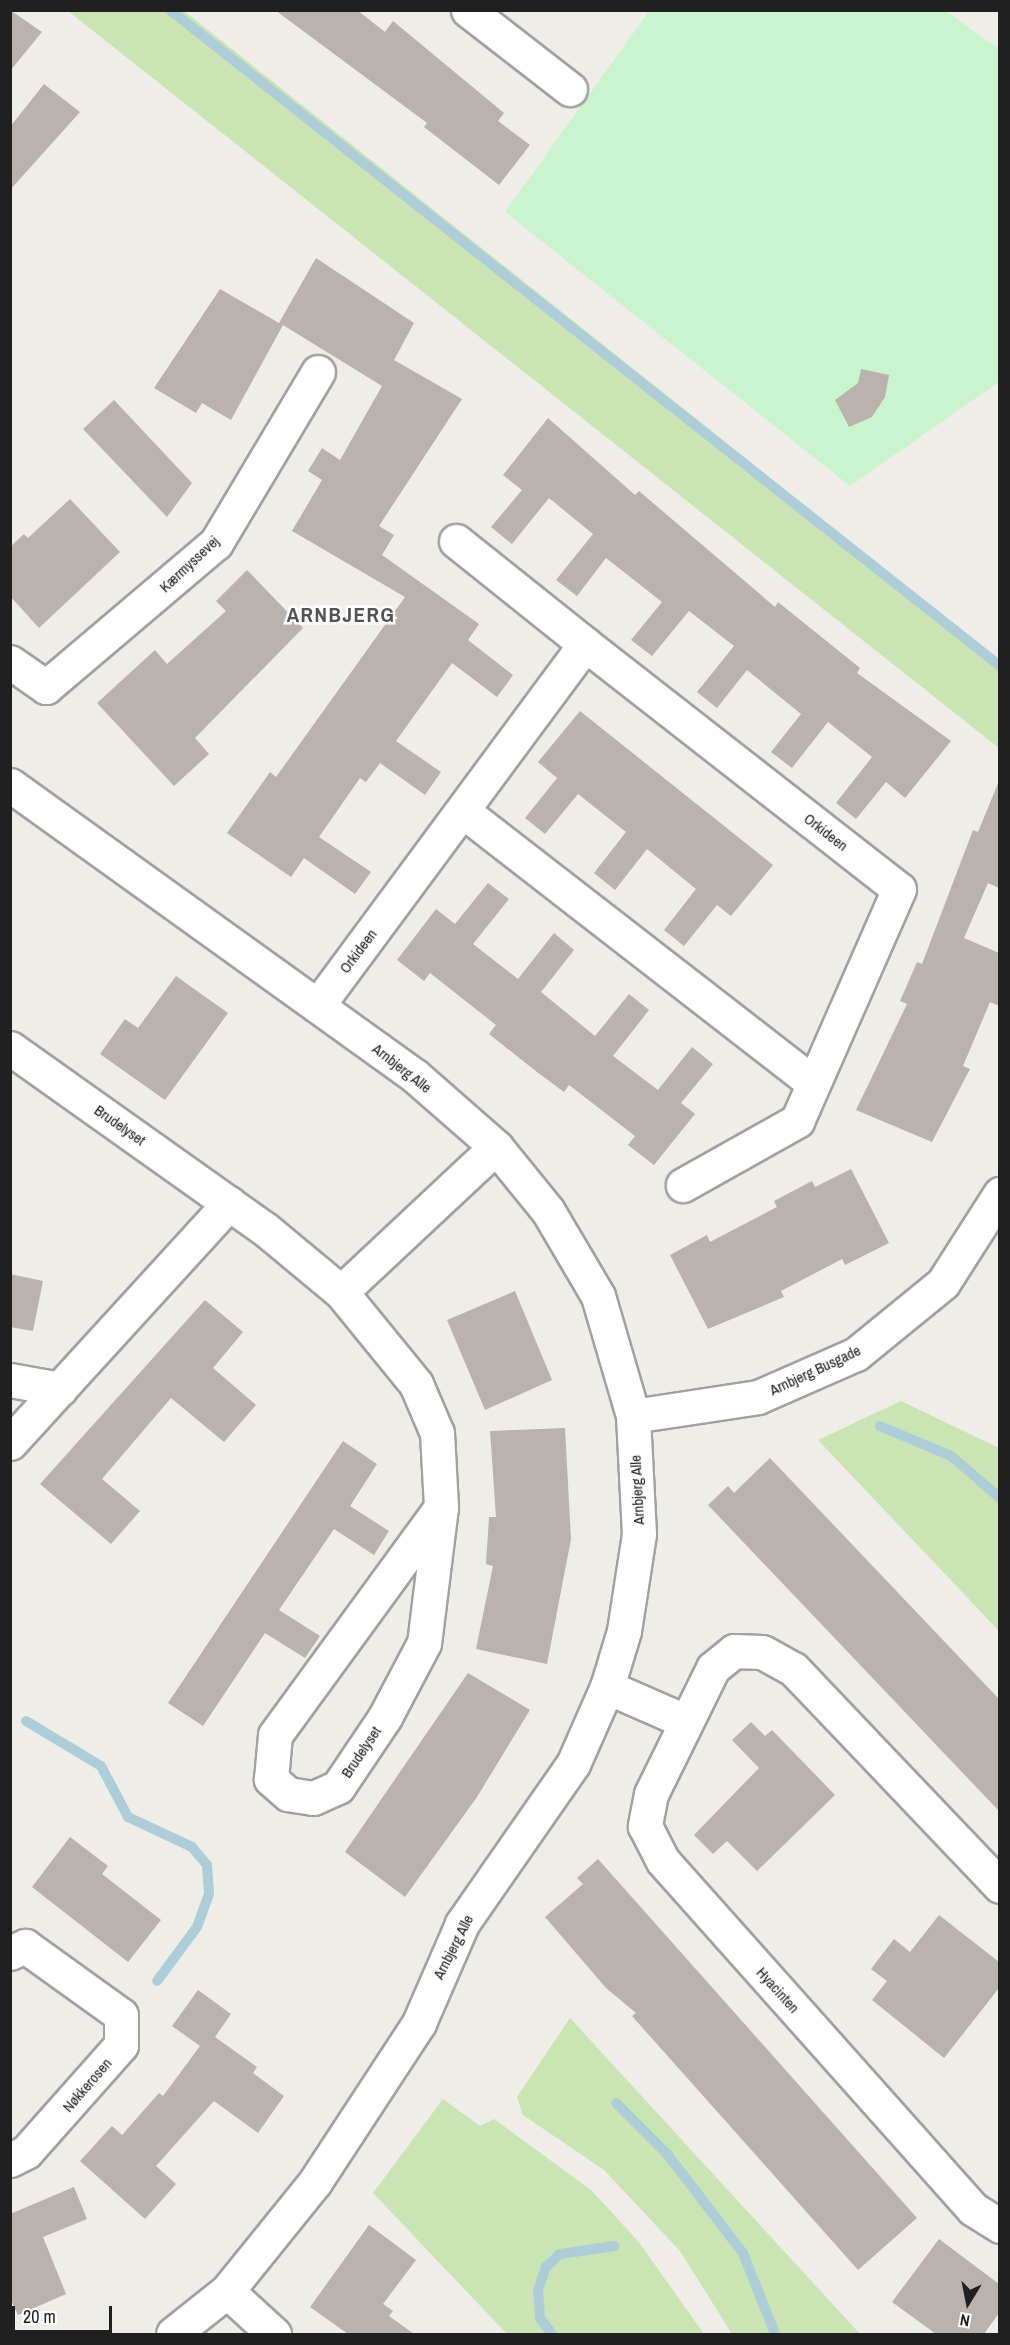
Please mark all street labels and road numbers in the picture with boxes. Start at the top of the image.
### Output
street label: Kærmyssevej [156,532,222,596]
street label: Orkideen [801,809,851,855]
street label: Orkideen [336,925,380,977]
street label: Arnbjerg Alle [369,1039,435,1097]
street label: Brudelyset [91,1101,149,1149]
street label: Arnbjerg Busgade [767,1341,863,1399]
street label: Arnbjerg Alle [626,1454,648,1526]
street label: Brudelyset [337,1723,385,1781]
street label: Arnbjerg Alle [429,1912,477,1982]
street label: Hyacinten [753,1963,803,2017]
street label: Nøkkerosen [59,2054,115,2116]

